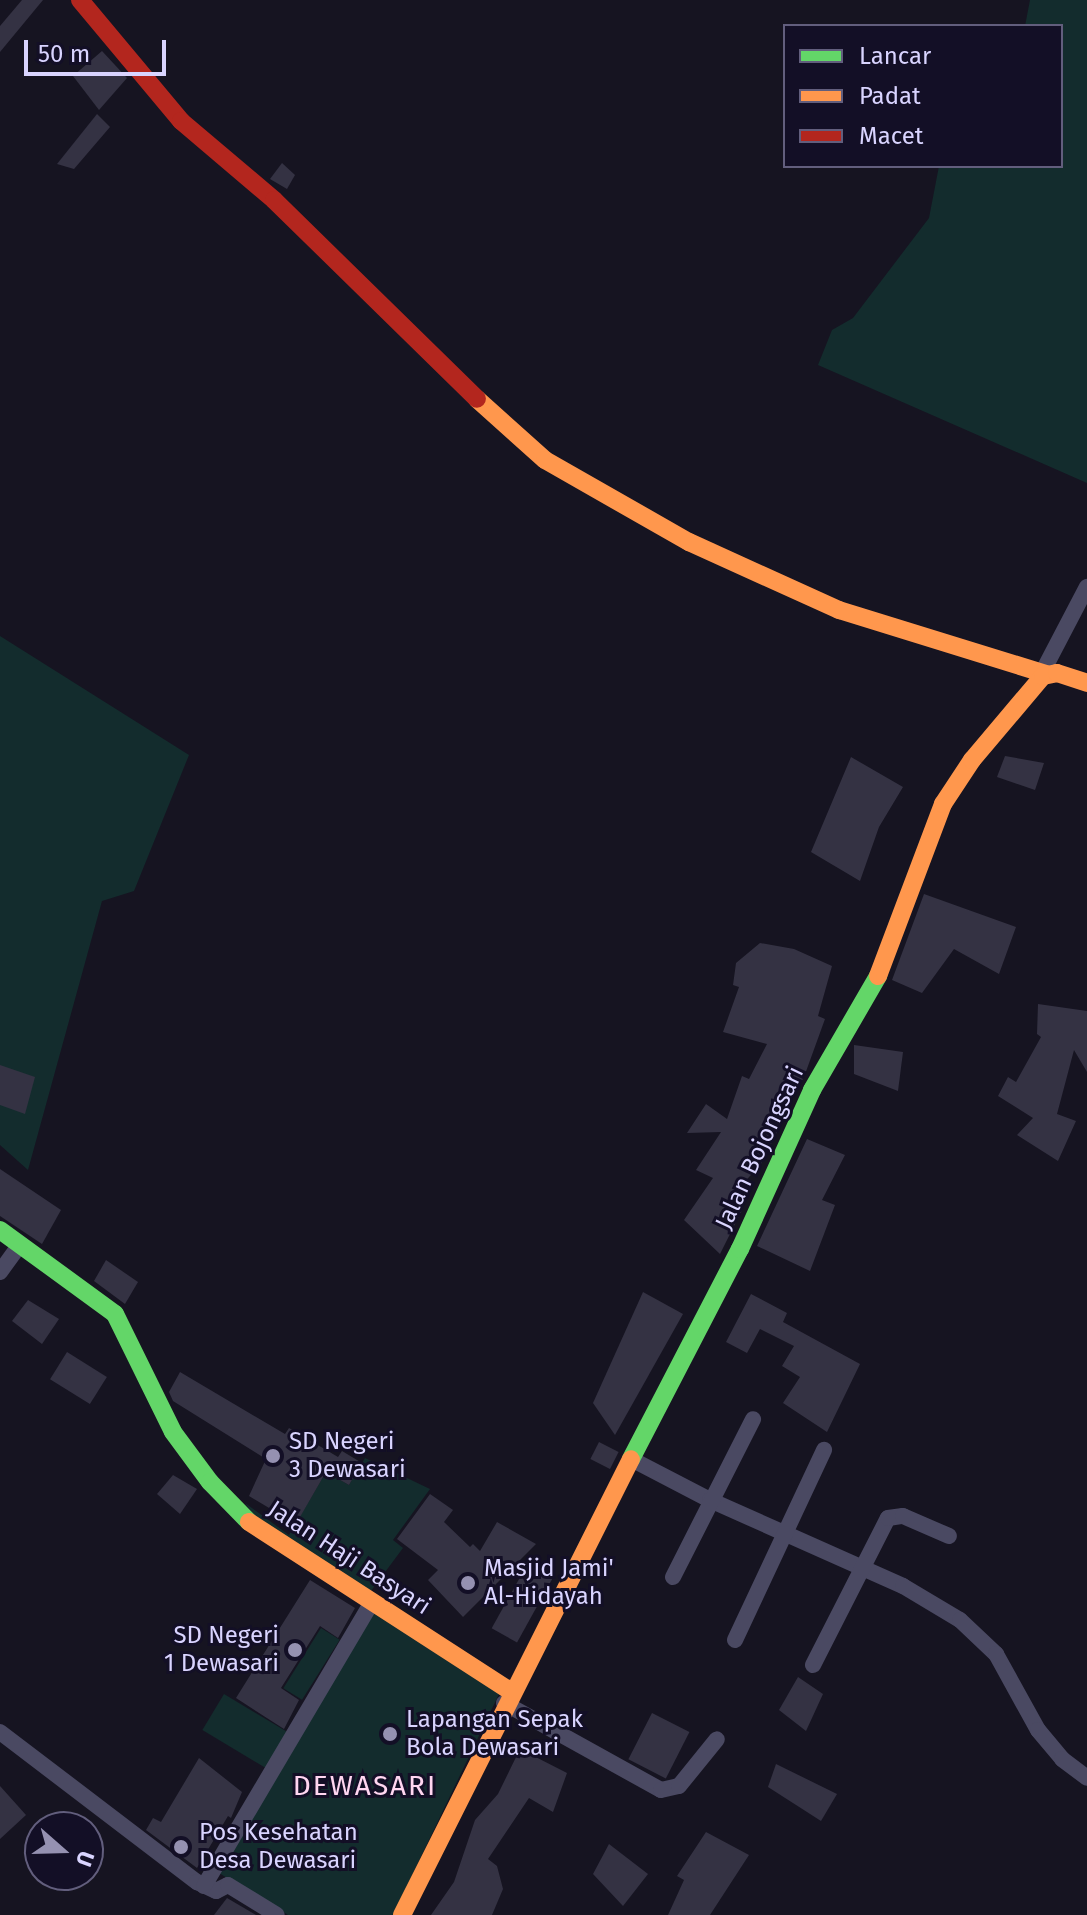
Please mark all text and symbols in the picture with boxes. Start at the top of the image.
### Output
scale bar [28,24,170,74]
legend [783,24,1063,168]
text: 50 m [38,40,90,68]
text: Lancar [859,42,931,70]
text: Padat [859,82,921,110]
text: Macet [859,122,923,150]
street label: Jalan Bojongsari [710,1062,810,1234]
place label: SD Negeri 3 Dewasari [289,1428,406,1484]
marker: SD Negeri 3 Dewasari [264,1447,282,1465]
street label: Jalan Haji Basyari [262,1495,436,1621]
place label: Masjid Jami' Al-Hidayah [484,1555,614,1611]
marker: Masjid Jami' Al-Hidayah [459,1574,477,1592]
place label: SD Negeri 1 Dewasari [164,1622,279,1678]
marker: SD Negeri 1 Dewasari [286,1641,304,1659]
place label: Lapangan Sepak Bola Dewasari [406,1706,583,1762]
marker: Lapangan Sepak Bola Dewasari [381,1725,399,1743]
district label: DEWASARI [293,1769,437,1803]
north arrow [24,1811,104,1891]
place label: Pos Kesehatan Desa Dewasari [199,1819,358,1875]
marker: Pos Kesehatan Desa Dewasari [170,1836,192,1858]
text: U [70,1847,100,1870]

